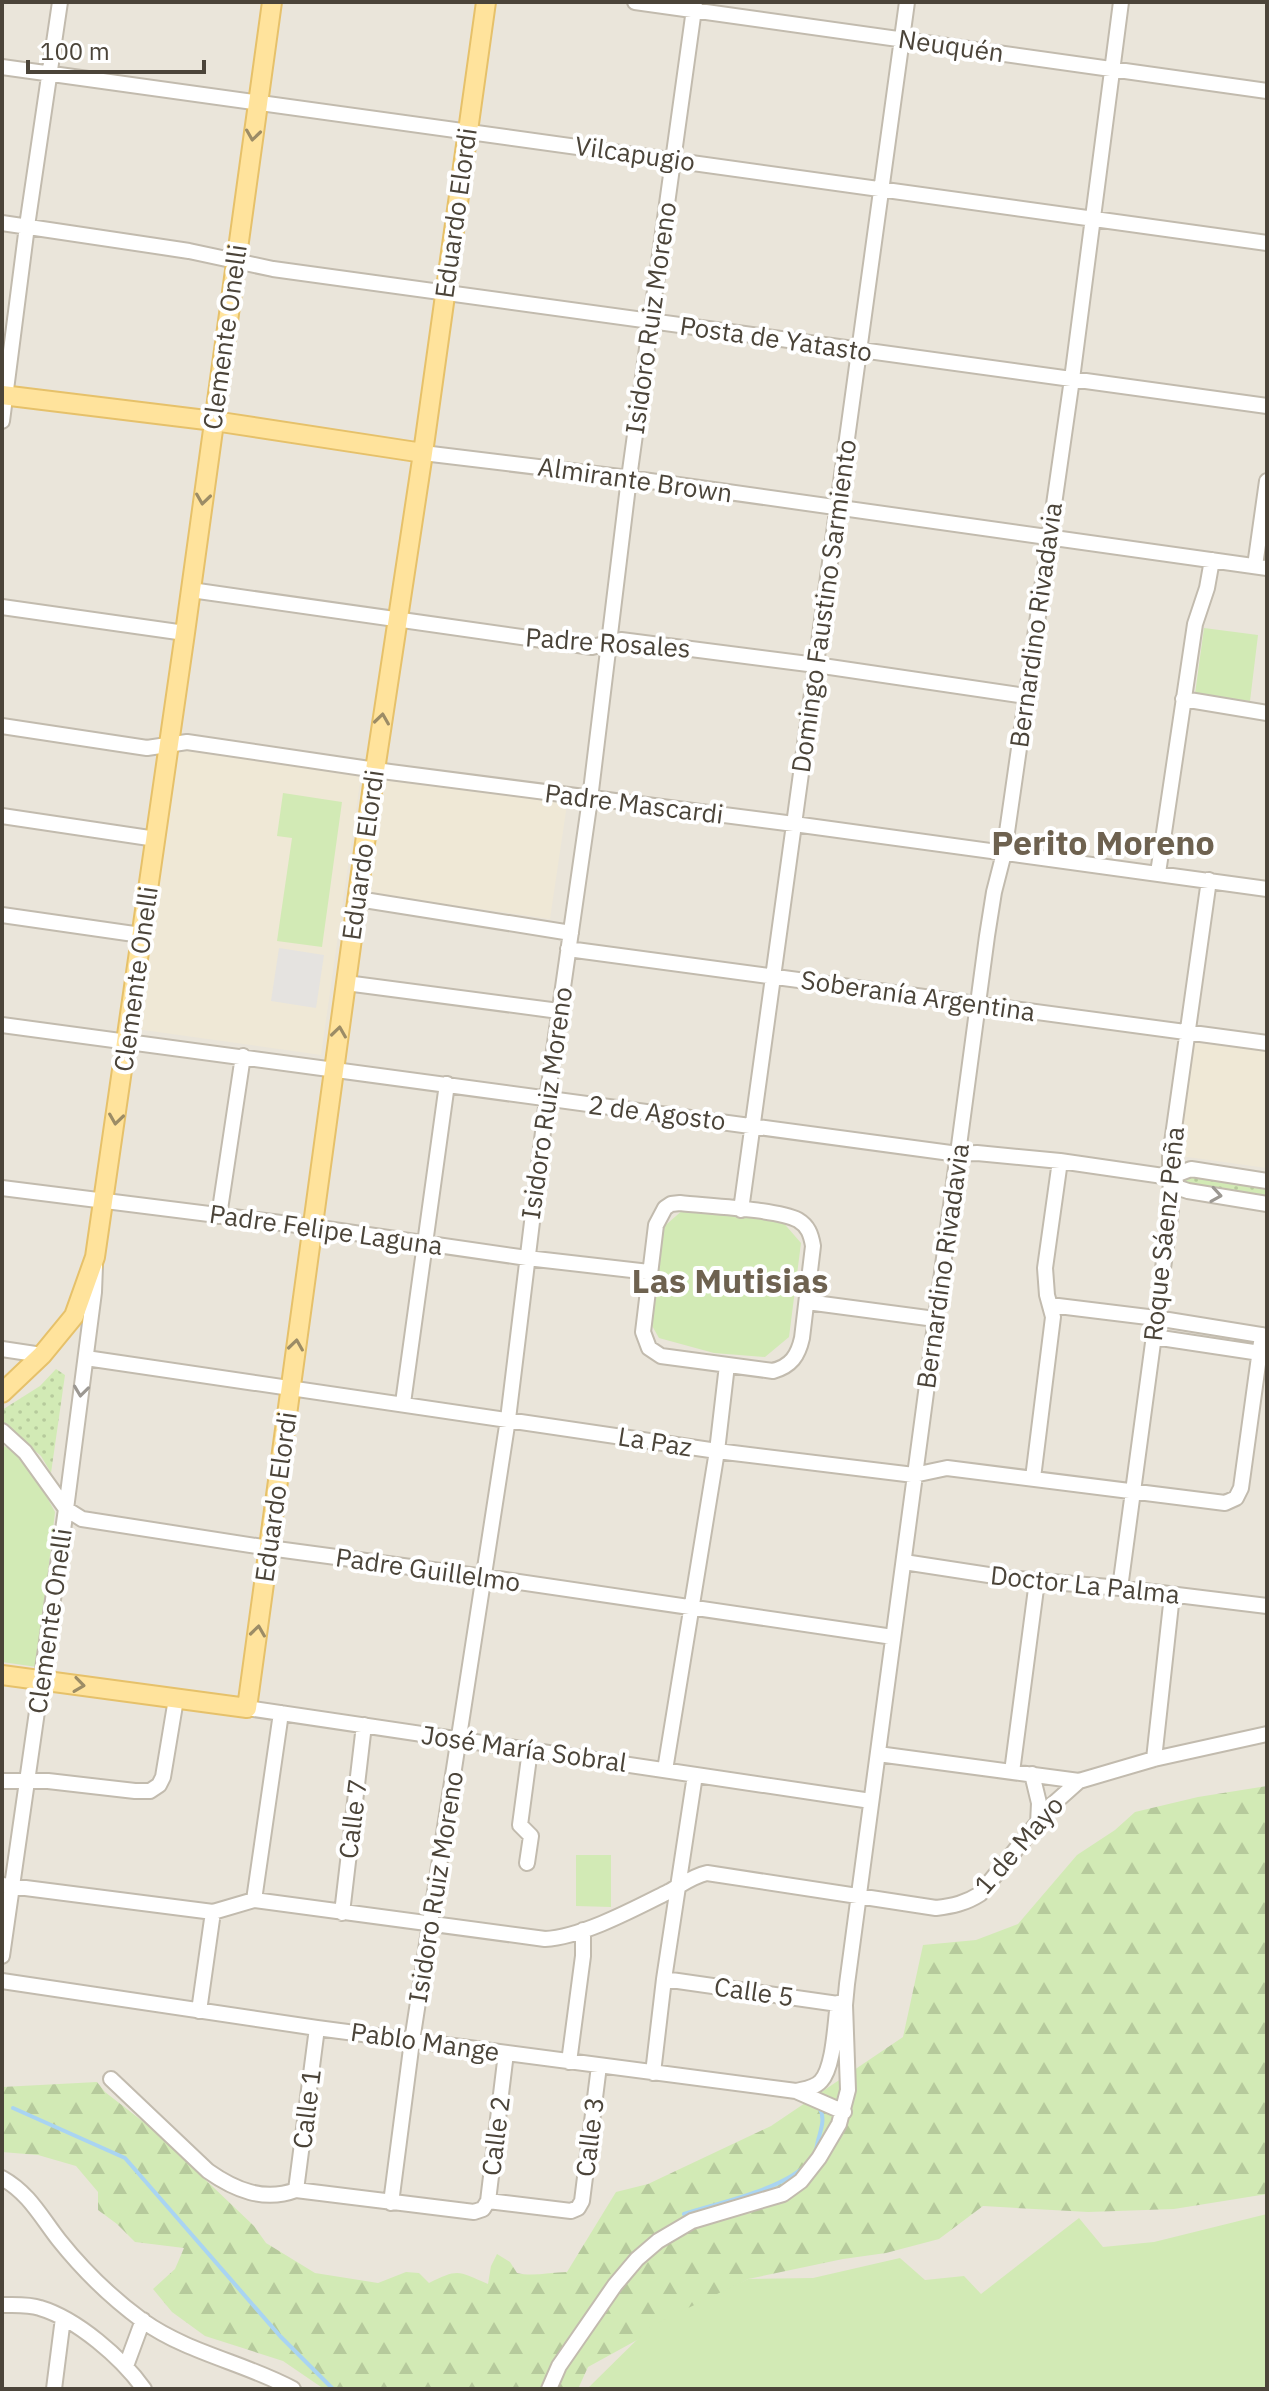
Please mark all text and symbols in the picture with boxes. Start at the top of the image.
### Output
street label: Neuquén [896,21,1006,69]
scale bar [28,24,204,74]
text: 100 m [40,35,110,67]
street label: Eduardo Elordi [426,126,484,300]
street label: Vilcapugio [573,128,697,178]
one-way arrow [245,129,262,142]
street label: Isidoro Ruiz Moreno [617,200,683,436]
street label: Clemente Onelli [194,242,254,432]
street label: Posta de Yatasto [678,308,875,368]
street label: Domingo Faustino Sarmiento [783,437,863,775]
street label: Almirante Brown [536,449,735,509]
one-way arrow [195,492,212,506]
street label: Bernardino Rivadavia [1001,500,1069,750]
street label: Padre Rosales [524,619,692,665]
one-way arrow [373,712,390,726]
street label: Eduardo Elordi [333,768,391,942]
street label: Padre Mascardi [543,775,725,831]
district label: Perito Moreno [991,820,1215,864]
street label: Clemente Onelli [105,884,165,1074]
street label: Soberanía Argentina [799,962,1038,1028]
street label: Isidoro Ruiz Moreno [513,985,579,1221]
one-way arrow [330,1025,347,1039]
street label: 2 de Agosto [587,1087,728,1137]
one-way arrow [108,1112,125,1125]
street label: Roque Sáenz Peña [1135,1125,1191,1343]
street label: Bernardino Rivadavia [908,1141,976,1391]
one-way arrow [1209,1186,1222,1203]
street label: Padre Felipe Laguna [207,1196,445,1262]
district label: Las Mutisias [632,1258,828,1302]
one-way arrow [288,1338,305,1351]
one-way arrow [73,1384,90,1397]
street label: Eduardo Elordi [246,1410,304,1584]
street label: La Paz [616,1418,695,1464]
street label: Clemente Onelli [19,1526,79,1716]
street label: Padre Guillelmo [334,1539,523,1599]
street label: Doctor La Palma [989,1557,1182,1611]
one-way arrow [249,1624,266,1638]
one-way arrow [72,1676,86,1693]
street label: José María Sobral [419,1717,629,1779]
street label: Isidoro Ruiz Moreno [400,1769,470,2005]
street label: Calle 7 [330,1777,374,1861]
street label: 1 de Mayo [966,1788,1070,1901]
street label: Calle 5 [712,1969,796,2013]
street label: Pablo Mange [349,2014,502,2068]
street label: Calle 1 [284,2067,328,2151]
street label: Calle 2 [473,2094,517,2178]
street label: Calle 3 [567,2095,611,2179]

